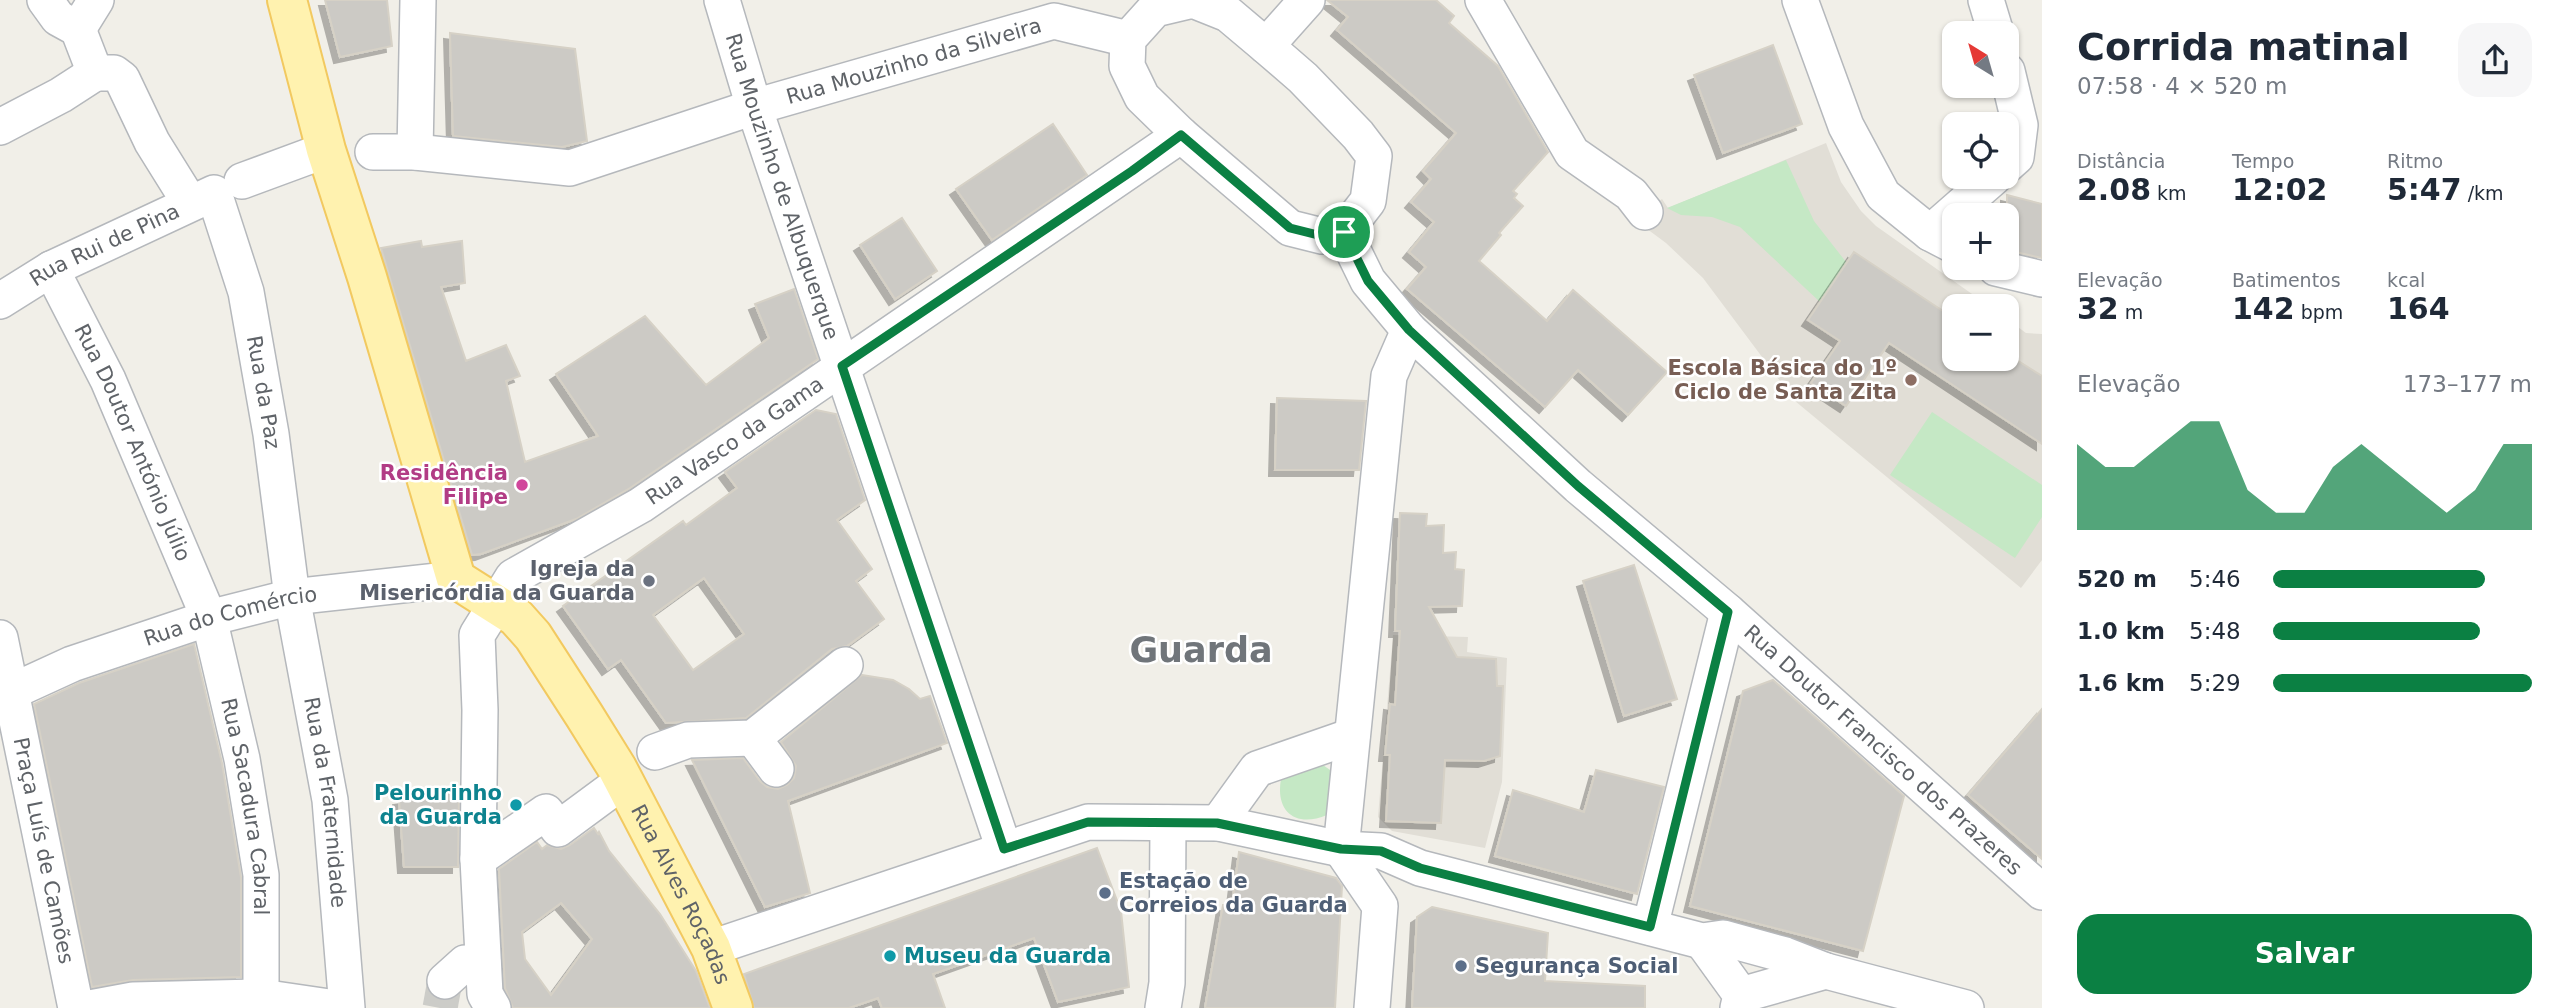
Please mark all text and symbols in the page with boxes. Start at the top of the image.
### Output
street label: Rua Mouzinho da Silveira [783,13,1044,109]
north arrow [1942,21,2020,98]
map controls [1942,21,2019,371]
button: share [2458,23,2532,97]
text: Corrida matinal [2077,25,2410,69]
street label: Rua Mouzinho de Albuquerque [721,31,844,343]
text: 07:58 · 4 × 520 m [2077,73,2287,99]
button: locate [1942,112,2019,189]
text: Distância [2077,150,2165,172]
text: Tempo [2232,150,2294,172]
text: Ritmo [2387,150,2443,172]
text: 2.08 [2077,172,2151,207]
text: 12:02 [2232,172,2328,207]
text: 5:47 [2387,172,2462,207]
text: km [2151,182,2187,204]
text: /km [2462,182,2504,204]
street label: Rua Rui de Pina [25,199,183,291]
pin [1314,202,1374,262]
button: + [1942,203,2019,280]
icon: arrive [1325,213,1363,251]
text: Elevação [2077,269,2163,291]
text: Batimentos [2232,269,2341,291]
text: kcal [2387,269,2425,291]
text: 32 [2077,291,2119,326]
text: 142 [2232,291,2295,326]
text: 164 [2387,291,2450,326]
button: − [1942,294,2019,371]
text: m [2119,301,2143,323]
text: bpm [2295,301,2343,323]
street label: Rua Doutor António Júlio [69,320,195,565]
street label: Rua da Paz [242,334,285,451]
place label: Escola Básica do 1º Ciclo de Santa Zita [1668,356,1897,404]
text: Elevação [2077,371,2181,397]
text: 173–177 m [2403,371,2532,397]
street label: Rua Vasco da Gama [641,372,828,510]
marker: Escola Básica do 1º Ciclo de Santa Zita [1903,372,1919,388]
place label: Residência Filipe [380,461,508,509]
marker: Residência Filipe [514,477,530,493]
place label: Igreja da Misericórdia da Guarda [359,557,635,605]
text: 520 m [2077,566,2157,592]
text: 5:46 [2189,566,2241,592]
marker: Igreja da Misericórdia da Guarda [641,573,657,589]
street label: Rua do Comércio [141,582,318,651]
text: 1.0 km [2077,618,2165,644]
text: 5:48 [2189,618,2241,644]
street label: Rua Doutor Francisco dos Prazeres [1739,620,2027,880]
district label: Guarda [1129,630,1273,670]
text: 1.6 km [2077,670,2165,696]
text: 5:29 [2189,670,2241,696]
street label: Rua da Fraternidade [299,695,351,909]
street label: Rua Sacadura Cabral [216,696,273,915]
street label: Praça Luís de Camões [9,735,79,966]
place label: Pelourinho da Guarda [374,781,502,829]
marker: Pelourinho da Guarda [508,797,524,813]
street label: Rua Alves Roçadas [626,800,735,987]
place label: Estação de Correios da Guarda [1119,869,1348,917]
marker: Estação de Correios da Guarda [1097,885,1113,901]
button: Salvar [2077,914,2532,994]
place label: Museu da Guarda [904,944,1111,968]
marker: Museu da Guarda [882,948,898,964]
place label: Segurança Social [1475,954,1678,978]
marker: Segurança Social [1453,958,1469,974]

